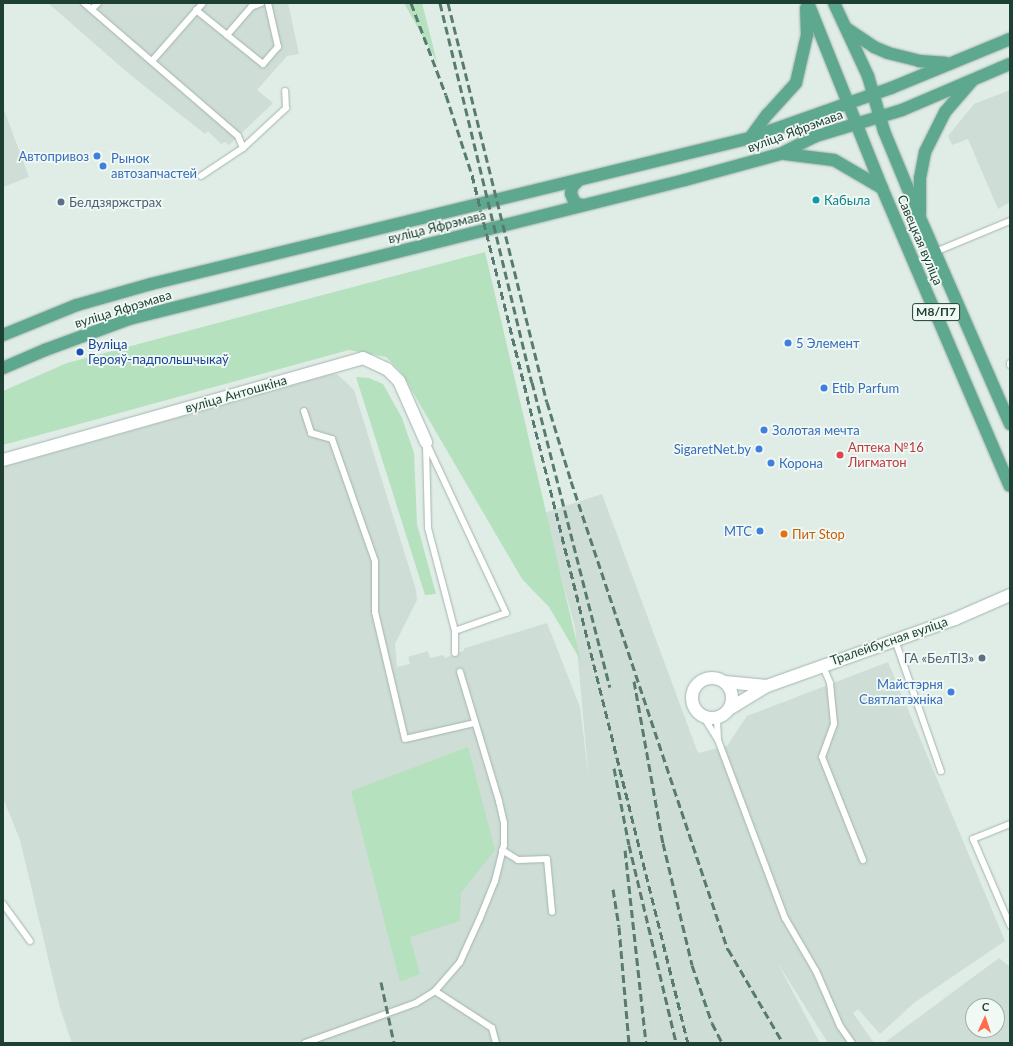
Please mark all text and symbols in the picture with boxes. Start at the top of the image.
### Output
street label: вуліца Яфрэмава [745,107,845,155]
place label: Автопривоз [19,148,89,164]
marker: Автопривоз [92,151,102,161]
place label: Рынок автозапчастей [111,151,197,182]
marker: Рынок автозапчастей [98,161,108,171]
place label: Кабыла [824,192,870,208]
street label: Савецкая вуліца [894,192,946,288]
place label: Белдзяржстрах [69,194,162,210]
marker: Кабыла [811,195,821,205]
marker: Белдзяржстрах [56,197,66,207]
street label: вуліца Яфрэмава [386,207,488,247]
street label: вуліца Яфрэмава [73,287,173,331]
road number: М8/П7 [912,302,960,322]
place label: 5 Элемент [796,335,859,351]
place label: Вуліца Герояў-падпольшчыкаў [88,337,229,368]
marker: 5 Элемент [783,338,793,348]
marker: Вуліца Герояў-падпольшчыкаў [75,347,85,357]
street label: вуліца Антошкіна [183,372,289,416]
place label: Etib Parfum [832,380,899,396]
marker: Etib Parfum [819,383,829,393]
place label: Золотая мечта [772,422,860,438]
marker: Золотая мечта [759,425,769,435]
place label: Аптека №16 Лигматон [848,440,924,471]
place label: SigaretNet.by [674,441,751,457]
marker: SigaretNet.by [754,444,764,454]
marker: Аптека №16 Лигматон [835,450,845,460]
place label: Корона [779,455,823,471]
marker: Корона [766,458,776,468]
place label: МТС [724,523,752,539]
marker: МТС [755,526,765,536]
place label: Пит Stop [792,526,845,542]
marker: Пит Stop [779,529,789,539]
street label: Тралейбусная вуліца [828,614,950,668]
place label: ГА «БелТІЗ» [904,650,974,666]
marker: ГА «БелТІЗ» [977,653,987,663]
place label: Майстэрня Святлатэхніка [859,677,943,708]
marker: Майстэрня Святлатэхніка [946,687,956,697]
north arrow [965,998,1005,1038]
text: С [982,1000,990,1013]

